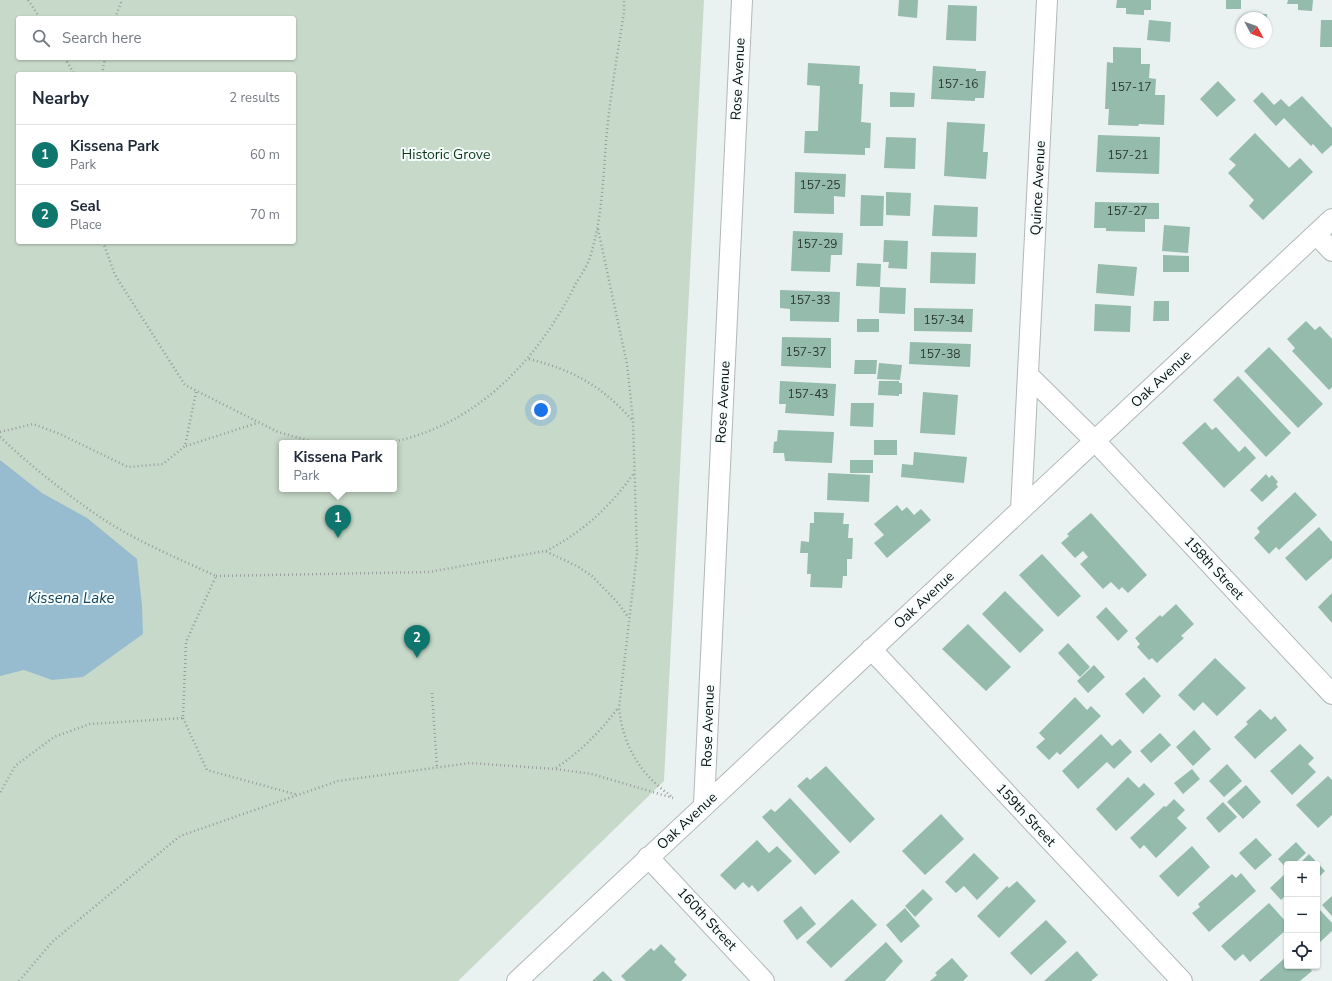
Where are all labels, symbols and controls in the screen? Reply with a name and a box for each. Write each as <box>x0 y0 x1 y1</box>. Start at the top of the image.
north arrow <box>1236 12 1272 48</box>
search box <box>16 16 296 60</box>
icon: search <box>30 27 52 49</box>
text: Search here <box>62 28 142 48</box>
street label: Rose Avenue <box>726 37 750 121</box>
house number: 157-16 <box>937 76 979 92</box>
house number: 157-17 <box>1110 79 1152 95</box>
text: Nearby <box>32 87 89 110</box>
text: 2 results <box>229 89 280 107</box>
text: Kissena Park <box>70 136 159 156</box>
street label: Quince Avenue <box>1026 140 1050 236</box>
park label: Historic Grove <box>402 145 490 164</box>
text: 1 <box>41 146 49 164</box>
text: 60 m <box>250 146 280 164</box>
house number: 157-21 <box>1107 147 1149 163</box>
text: Park <box>70 156 96 174</box>
house number: 157-25 <box>799 177 841 193</box>
text: Seal <box>70 196 101 216</box>
house number: 157-27 <box>1106 203 1148 219</box>
text: 2 <box>41 206 49 224</box>
text: 70 m <box>250 206 280 224</box>
text: Place <box>70 216 102 234</box>
house number: 157-29 <box>796 236 838 252</box>
house number: 157-33 <box>789 292 831 308</box>
house number: 157-34 <box>923 312 965 328</box>
house number: 157-37 <box>785 344 827 360</box>
house number: 157-38 <box>919 346 961 362</box>
street label: Oak Avenue <box>1127 346 1195 412</box>
street label: Rose Avenue <box>711 360 735 444</box>
house number: 157-43 <box>787 386 829 402</box>
your location <box>531 400 551 420</box>
popup <box>279 440 397 492</box>
text: Kissena Park <box>293 447 383 467</box>
text: Park <box>293 467 319 485</box>
pin: 1 <box>325 505 351 538</box>
street label: 158th Street <box>1180 532 1248 604</box>
street label: Oak Avenue <box>890 567 958 633</box>
water label: Kissena Lake <box>28 588 115 608</box>
pin: 2 <box>404 625 430 658</box>
street label: Rose Avenue <box>697 684 719 768</box>
street label: 159th Street <box>992 779 1060 851</box>
street label: Oak Avenue <box>653 788 721 854</box>
map controls <box>1284 861 1320 969</box>
button: + <box>1284 861 1320 897</box>
street label: 160th Street <box>673 883 741 955</box>
button: − <box>1284 897 1320 933</box>
button: locate <box>1284 933 1320 969</box>

